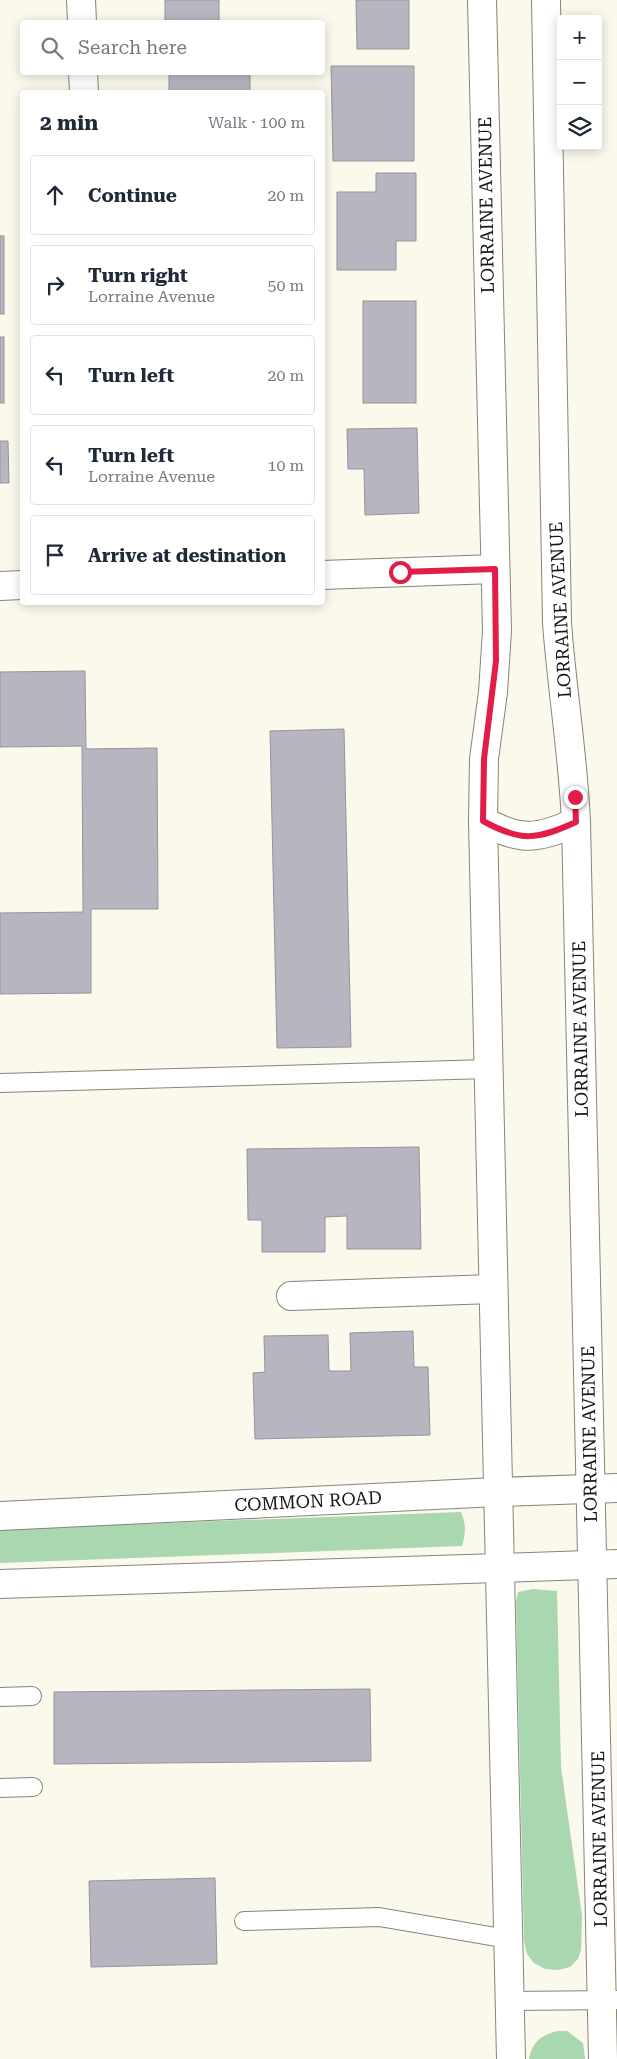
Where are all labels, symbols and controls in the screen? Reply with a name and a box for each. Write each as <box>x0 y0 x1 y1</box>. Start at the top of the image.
map controls <box>557 15 602 150</box>
button: + <box>557 15 602 60</box>
search box <box>20 20 325 75</box>
icon: search <box>38 34 66 62</box>
text: Search here <box>78 36 187 59</box>
button: − <box>557 60 602 105</box>
button: layers <box>557 105 602 150</box>
text: 2 min <box>40 111 98 135</box>
text: Walk · 100 m <box>208 113 305 132</box>
street label: LORRAINE AVENUE <box>474 117 498 293</box>
icon: ahead <box>41 181 69 209</box>
text: Continue <box>88 184 177 207</box>
text: 20 m <box>267 186 304 205</box>
text: Turn right <box>88 264 188 287</box>
icon: right <box>41 271 69 299</box>
text: 50 m <box>267 276 304 295</box>
text: Lorraine Avenue <box>88 287 215 306</box>
icon: left <box>41 361 69 389</box>
text: Turn left <box>88 364 174 387</box>
text: 20 m <box>267 366 304 385</box>
text: Turn left <box>88 444 174 467</box>
icon: left <box>41 451 69 479</box>
text: 10 m <box>267 456 304 475</box>
text: Lorraine Avenue <box>88 467 215 486</box>
street label: LORRAINE AVENUE <box>545 521 575 699</box>
icon: arrive <box>41 541 69 569</box>
text: Arrive at destination <box>88 544 286 567</box>
route start <box>389 561 412 584</box>
route end <box>564 786 587 809</box>
street label: LORRAINE AVENUE <box>568 941 592 1117</box>
street label: LORRAINE AVENUE <box>577 1346 601 1522</box>
street label: COMMON ROAD <box>234 1487 382 1515</box>
street label: LORRAINE AVENUE <box>587 1751 611 1927</box>

